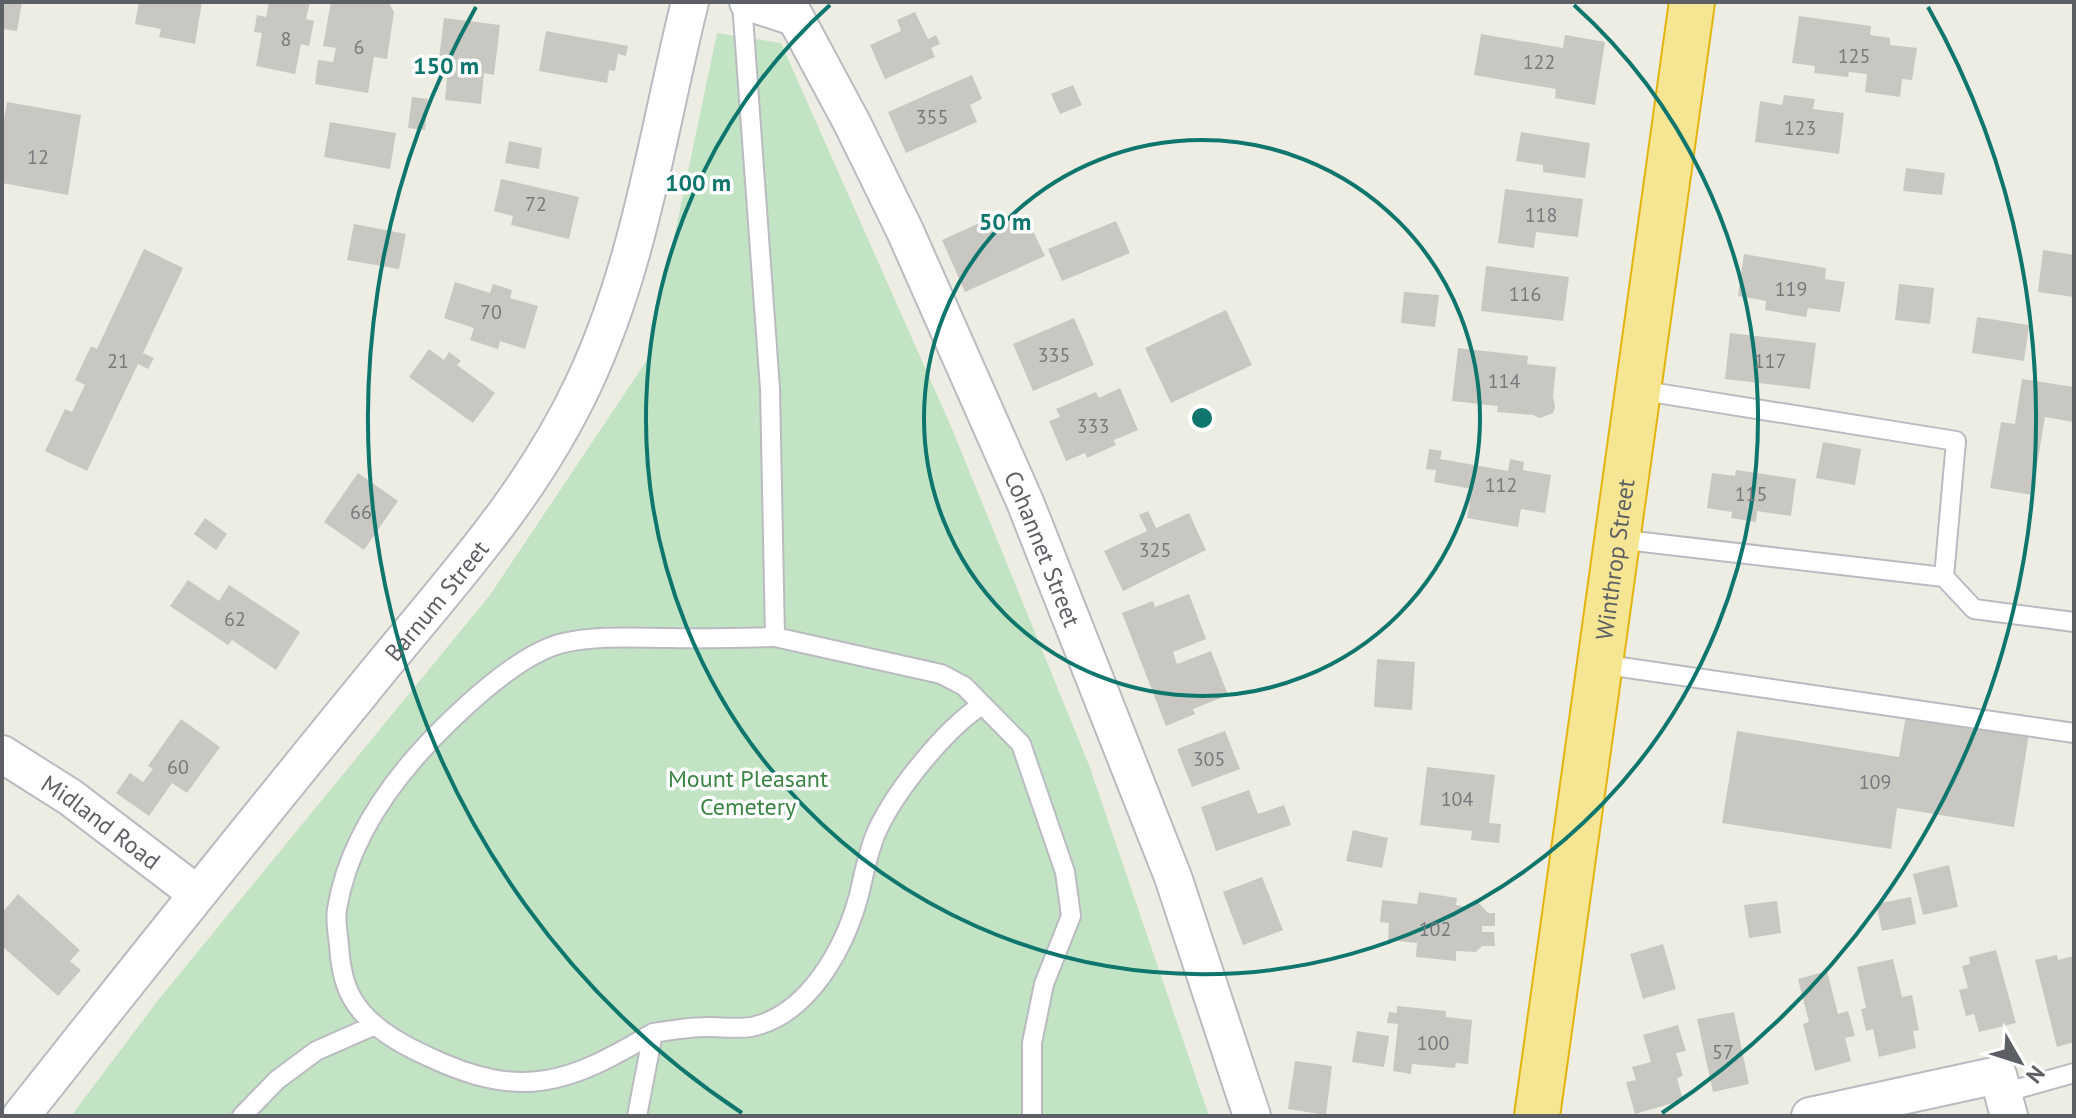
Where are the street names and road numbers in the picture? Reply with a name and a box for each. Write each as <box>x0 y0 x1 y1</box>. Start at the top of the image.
street label: Cohannet Street <box>998 466 1088 631</box>
street label: Winthrop Street <box>1588 477 1641 642</box>
street label: Barnum Street <box>378 534 495 667</box>
street label: Midland Road <box>36 767 167 876</box>

